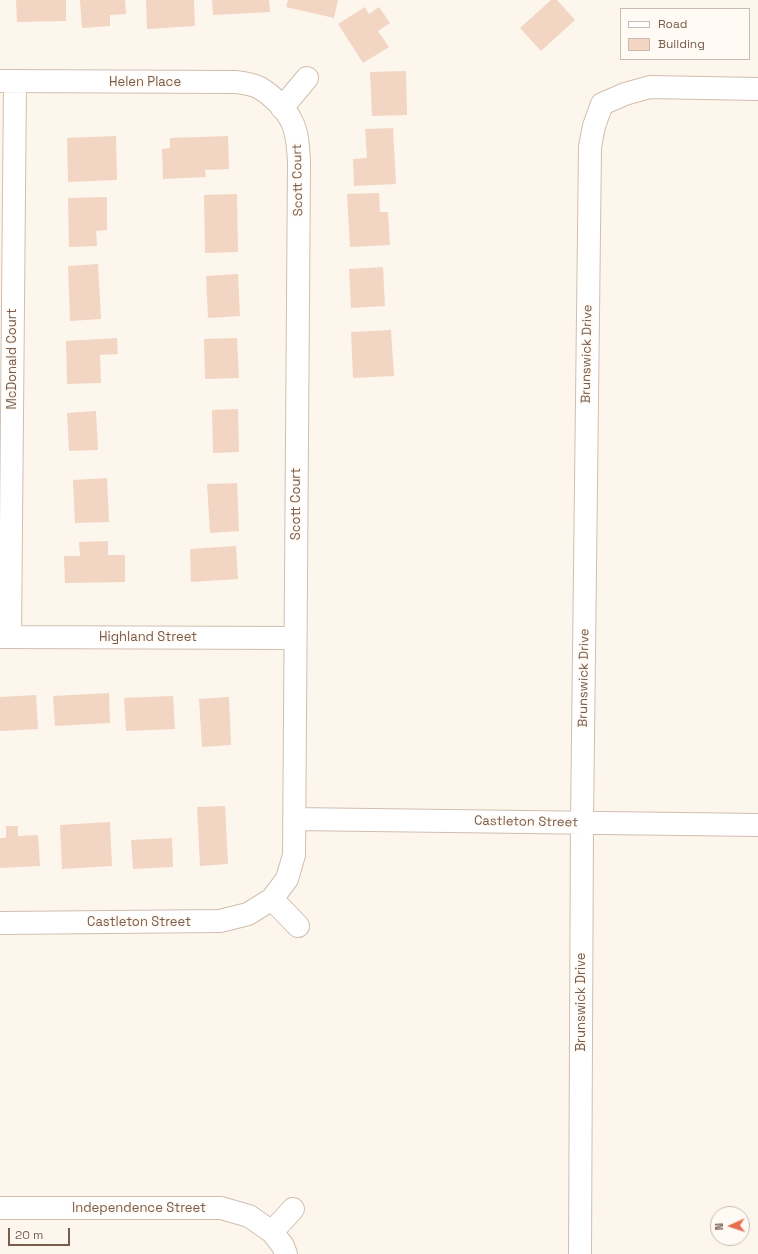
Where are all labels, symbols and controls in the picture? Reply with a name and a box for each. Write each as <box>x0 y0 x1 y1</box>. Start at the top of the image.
legend <box>620 8 750 60</box>
text: Road <box>658 16 687 32</box>
text: Building <box>658 36 705 52</box>
street label: Helen Place <box>109 74 181 90</box>
street label: Scott Court <box>290 144 306 216</box>
street label: Brunswick Drive <box>578 304 596 404</box>
street label: McDonald Court <box>4 308 20 410</box>
street label: Scott Court <box>288 468 304 540</box>
street label: Brunswick Drive <box>575 628 593 728</box>
street label: Highland Street <box>99 629 197 645</box>
street label: Castleton Street <box>474 813 578 831</box>
street label: Castleton Street <box>87 914 191 930</box>
street label: Brunswick Drive <box>573 952 589 1052</box>
street label: Independence Street <box>72 1200 206 1216</box>
north arrow <box>710 1206 750 1246</box>
scale bar <box>10 1220 72 1246</box>
text: N <box>712 1223 726 1231</box>
text: 20 m <box>15 1227 43 1243</box>

